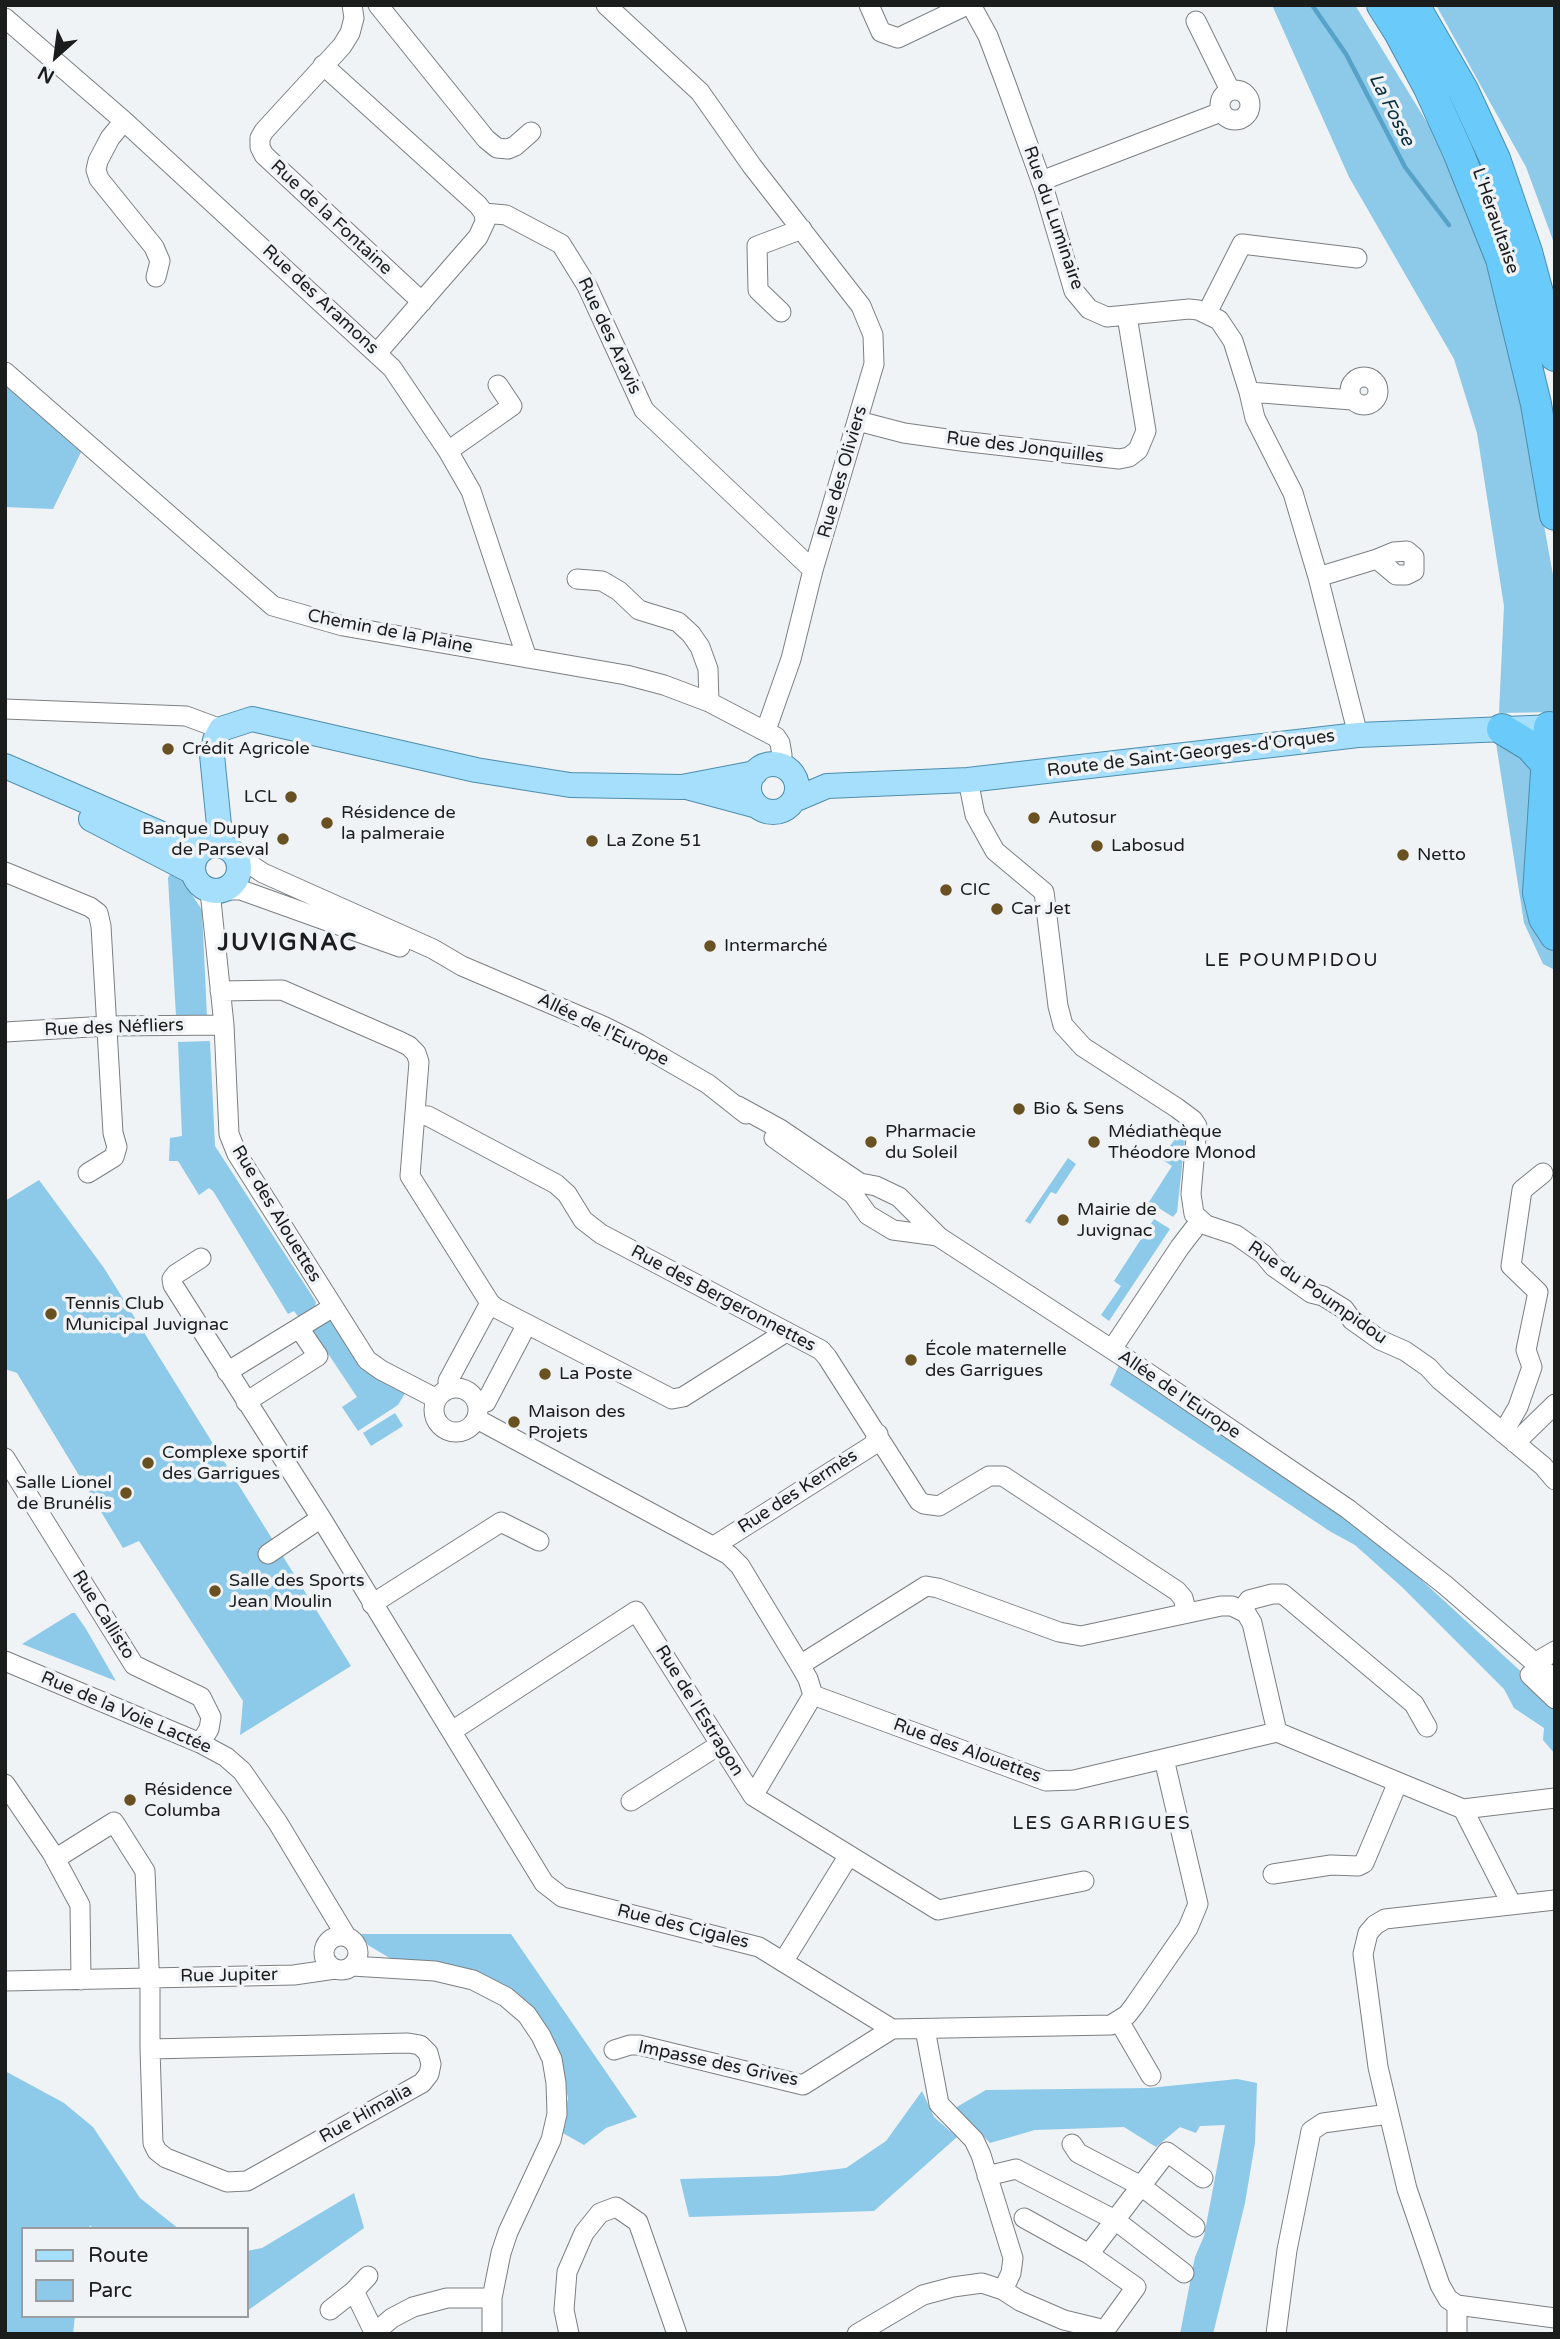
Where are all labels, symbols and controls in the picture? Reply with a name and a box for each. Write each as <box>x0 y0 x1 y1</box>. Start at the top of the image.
north arrow <box>21 21 91 91</box>
text: N <box>34 61 58 88</box>
water label: La Fosse <box>1363 70 1419 150</box>
street label: Rue du Luminaire <box>1018 143 1088 293</box>
street label: Rue de la Fontaine <box>266 156 396 280</box>
street label: L'Héraultaise <box>1467 165 1523 277</box>
street label: Rue des Aramons <box>257 241 383 359</box>
street label: Rue des Aravis <box>573 274 645 398</box>
street label: Rue des Oliviers <box>814 403 872 541</box>
street label: Rue des Jonquilles <box>945 428 1105 468</box>
street label: Chemin de la Plaine <box>305 605 475 659</box>
street label: Route de Saint-Georges-d'Orques <box>1046 726 1336 782</box>
place label: Crédit Agricole <box>182 738 310 760</box>
marker: Crédit Agricole <box>160 741 176 757</box>
place label: LCL <box>244 786 277 808</box>
marker: LCL <box>283 789 299 805</box>
place label: Résidence de la palmeraie <box>341 802 456 844</box>
place label: Autosur <box>1048 807 1116 829</box>
marker: Autosur <box>1026 810 1042 826</box>
marker: Résidence de la palmeraie <box>319 815 335 831</box>
place label: Banque Dupuy de Parseval <box>142 818 269 860</box>
place label: La Zone 51 <box>606 830 702 852</box>
marker: Banque Dupuy de Parseval <box>275 831 291 847</box>
marker: La Zone 51 <box>584 833 600 849</box>
place label: Labosud <box>1111 835 1185 857</box>
marker: Labosud <box>1089 838 1105 854</box>
place label: Netto <box>1417 844 1466 866</box>
marker: Netto <box>1395 847 1411 863</box>
place label: CIC <box>960 879 990 901</box>
marker: CIC <box>938 882 954 898</box>
place label: Car Jet <box>1011 898 1071 920</box>
marker: Car Jet <box>989 901 1005 917</box>
district label: JUVIGNAC <box>219 930 357 958</box>
place label: Intermarché <box>724 935 828 957</box>
marker: Intermarché <box>702 938 718 954</box>
district label: LE POUMPIDOU <box>1206 950 1378 972</box>
street label: Allée de l'Europe <box>534 989 672 1071</box>
street label: Rue des Néfliers <box>44 1015 184 1041</box>
place label: Bio & Sens <box>1033 1098 1124 1120</box>
marker: Bio & Sens <box>1011 1101 1027 1117</box>
place label: Pharmacie du Soleil <box>885 1121 976 1164</box>
place label: Médiathèque Théodore Monod <box>1108 1121 1256 1164</box>
marker: Pharmacie du Soleil <box>863 1134 879 1150</box>
marker: Médiathèque Théodore Monod <box>1086 1134 1102 1150</box>
street label: Rue des Alouettes <box>227 1142 325 1286</box>
place label: Mairie de Juvignac <box>1077 1199 1157 1242</box>
marker: Mairie de Juvignac <box>1055 1212 1071 1228</box>
street label: Rue du Poumpidou <box>1243 1237 1391 1349</box>
street label: Rue des Bergeronnettes <box>627 1241 819 1357</box>
place label: Tennis Club Municipal Juvignac <box>65 1293 229 1336</box>
marker: Tennis Club Municipal Juvignac <box>43 1306 59 1322</box>
place label: École maternelle des Garrigues <box>925 1339 1067 1382</box>
street label: Allée de l'Europe <box>1114 1346 1244 1444</box>
marker: École maternelle des Garrigues <box>903 1352 919 1368</box>
place label: La Poste <box>559 1363 632 1385</box>
marker: La Poste <box>537 1366 553 1382</box>
place label: Maison des Projets <box>528 1401 625 1444</box>
marker: Maison des Projets <box>506 1414 522 1430</box>
place label: Complexe sportif des Garrigues <box>162 1442 308 1484</box>
street label: Rue des Kermès <box>734 1445 862 1539</box>
marker: Complexe sportif des Garrigues <box>140 1455 156 1471</box>
place label: Salle Lionel de Brunélis <box>16 1472 112 1514</box>
marker: Salle Lionel de Brunélis <box>118 1485 134 1501</box>
street label: Rue Callisto <box>67 1566 139 1664</box>
place label: Salle des Sports Jean Moulin <box>229 1570 365 1612</box>
marker: Salle des Sports Jean Moulin <box>207 1583 223 1599</box>
street label: Rue de l'Estragon <box>650 1641 748 1781</box>
street label: Rue de la Voie Lactée <box>37 1667 215 1759</box>
street label: Rue des Alouettes <box>890 1714 1044 1788</box>
place label: Résidence Columba <box>144 1779 232 1822</box>
marker: Résidence Columba <box>122 1792 138 1808</box>
district label: LES GARRIGUES <box>1014 1813 1190 1835</box>
street label: Rue des Cigales <box>615 1900 751 1954</box>
street label: Rue Jupiter <box>180 1964 278 1988</box>
street label: Impasse des Grives <box>636 2036 800 2092</box>
street label: Rue Himalia <box>316 2080 416 2148</box>
legend <box>21 2227 248 2318</box>
text: Route <box>88 2243 148 2268</box>
text: Parc <box>88 2278 132 2303</box>

